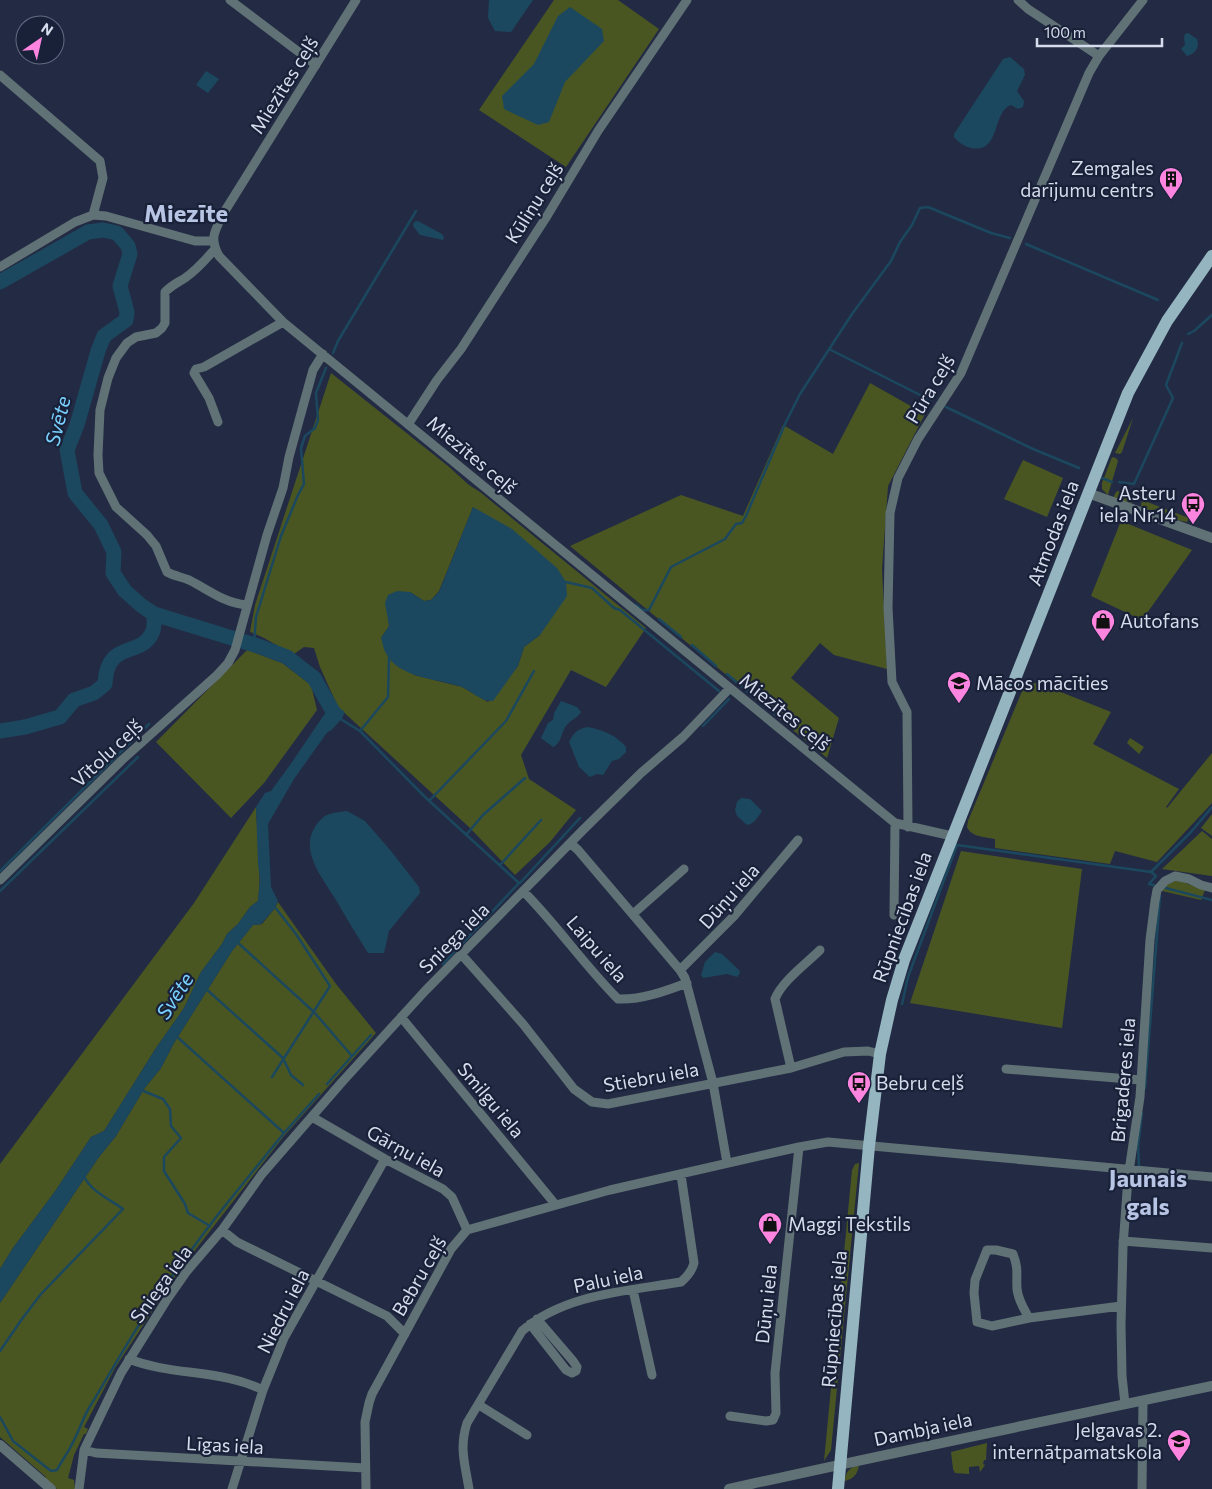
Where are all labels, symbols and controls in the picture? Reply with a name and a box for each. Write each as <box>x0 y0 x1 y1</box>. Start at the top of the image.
north arrow <box>15 15 65 65</box>
scale bar <box>1037 15 1162 47</box>
text: N <box>38 19 57 39</box>
text: 100 m <box>1044 23 1086 41</box>
street label: Miezītes ceļš <box>245 32 324 139</box>
place label: Zemgales darījumu centrs <box>1020 156 1154 201</box>
street label: Kūliņu ceļš <box>500 158 569 248</box>
building icon: Zemgales darījumu centrs <box>1158 166 1184 200</box>
district label: Miezīte <box>144 198 228 227</box>
street label: Pūra ceļš <box>900 350 961 428</box>
water label: Svēte <box>39 393 75 448</box>
street label: Miezītes ceļš <box>421 410 522 500</box>
street label: Atmodas iela <box>1022 477 1083 589</box>
place label: Asteru iela Nr.14 <box>1099 481 1176 526</box>
bus stop icon: Asteru iela Nr.14 <box>1180 491 1206 525</box>
shop icon: Autofans <box>1090 608 1116 642</box>
place label: Autofans <box>1120 609 1199 632</box>
street label: Miezītes ceļš <box>734 668 835 757</box>
school or university icon: Mācos mācīties <box>946 670 972 704</box>
place label: Mācos mācīties <box>976 671 1109 694</box>
street label: Vītolu ceļš <box>66 714 148 793</box>
street label: Rūpniecības iela <box>867 848 936 985</box>
street label: Dūņu iela <box>694 858 765 934</box>
street label: Sniega iela <box>414 898 494 978</box>
street label: Laipu iela <box>562 911 633 987</box>
water label: Svēte <box>150 967 198 1023</box>
street label: Brigaderes iela <box>1106 1017 1139 1143</box>
street label: Smilgu iela <box>453 1057 530 1142</box>
street label: Stiebru iela <box>601 1057 700 1096</box>
bus stop icon: Bebru ceļš <box>846 1070 872 1104</box>
place label: Bebru ceļš <box>876 1071 964 1096</box>
street label: Gārņu iela <box>362 1120 450 1183</box>
district label: Jaunais gals <box>1109 1163 1187 1220</box>
shop icon: Maggi Tekstils <box>757 1211 783 1245</box>
place label: Maggi Tekstils <box>788 1212 911 1235</box>
street label: Bebru ceļš <box>387 1232 452 1321</box>
street label: Sniega iela <box>125 1240 196 1327</box>
street label: Rūpniecības iela <box>816 1249 851 1389</box>
street label: Palu iela <box>571 1260 645 1297</box>
street label: Dūņu iela <box>750 1263 783 1345</box>
street label: Niedru iela <box>251 1265 314 1357</box>
street label: Dambja iela <box>872 1407 974 1450</box>
place label: Jelgavas 2. internātpamatskola <box>992 1418 1162 1463</box>
school or university icon: Jelgavas 2. internātpamatskola <box>1166 1428 1192 1462</box>
street label: Līgas iela <box>186 1431 264 1458</box>

